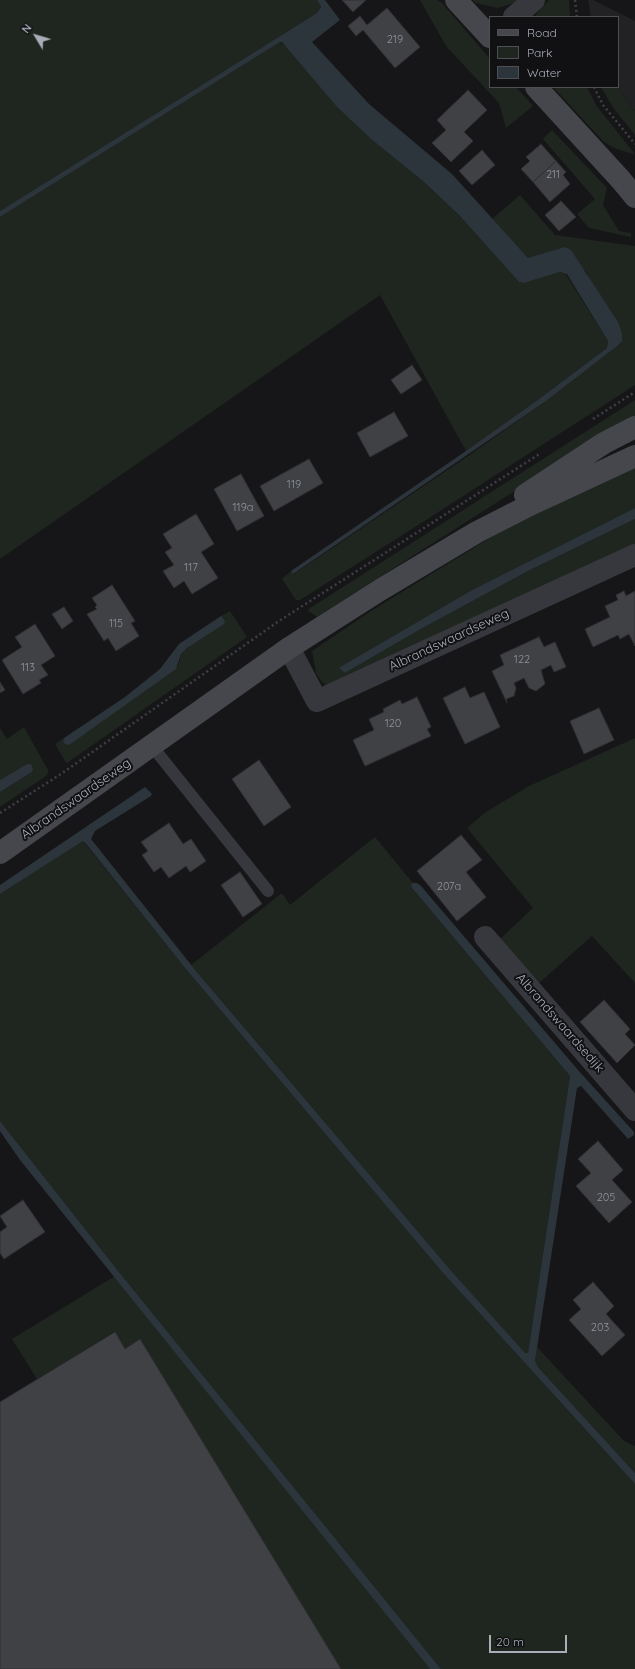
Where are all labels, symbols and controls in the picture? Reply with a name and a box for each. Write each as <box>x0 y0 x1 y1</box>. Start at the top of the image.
north arrow <box>16 16 56 56</box>
legend <box>489 16 619 88</box>
text: N <box>19 21 35 36</box>
text: Road <box>527 25 557 40</box>
house number: 219 <box>387 33 403 47</box>
text: Park <box>527 45 552 60</box>
text: Water <box>527 65 561 80</box>
house number: 211 <box>546 168 560 182</box>
house number: 119 <box>287 478 301 492</box>
house number: 119a <box>233 501 253 515</box>
house number: 117 <box>184 561 198 575</box>
street label: Albrandswaardseweg <box>387 605 511 675</box>
house number: 115 <box>109 617 123 631</box>
house number: 122 <box>514 653 530 667</box>
house number: 113 <box>21 661 35 675</box>
house number: 120 <box>385 717 401 731</box>
street label: Albrandswaardseweg <box>18 755 134 843</box>
house number: 207a <box>437 880 461 894</box>
street label: Albrandswaardsedijk <box>513 970 607 1076</box>
house number: 205 <box>597 1191 615 1205</box>
house number: 203 <box>591 1321 609 1335</box>
scale bar <box>491 1627 569 1653</box>
text: 20 m <box>496 1634 524 1649</box>

